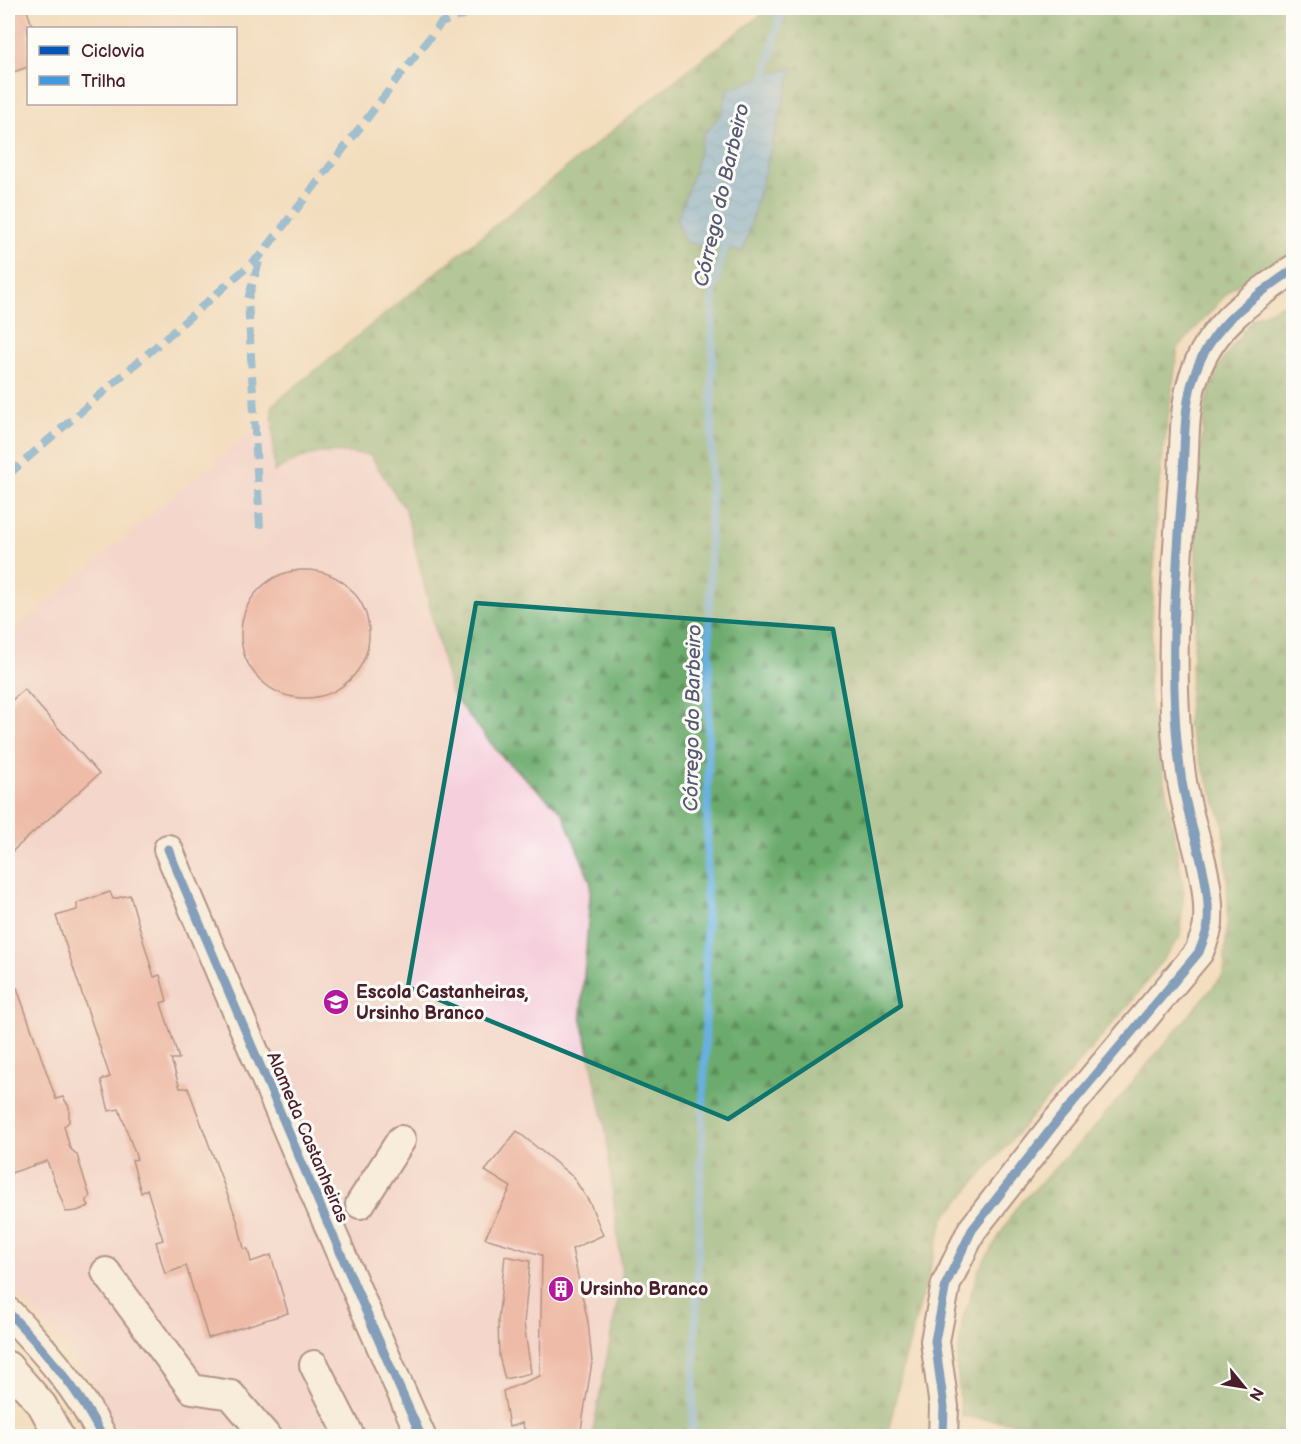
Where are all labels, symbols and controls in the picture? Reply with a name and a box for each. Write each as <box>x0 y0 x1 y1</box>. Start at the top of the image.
legend <box>27 27 237 105</box>
text: Ciclovia <box>81 41 145 62</box>
text: Trilha <box>81 71 126 92</box>
water label: Córrego do Barbeiro <box>689 101 755 289</box>
water label: Córrego do Barbeiro <box>679 624 707 812</box>
place label: Escola Castanheiras, Ursinho Branco <box>356 982 529 1024</box>
school or university icon: Escola Castanheiras, Ursinho Branco <box>321 987 351 1017</box>
street label: Alameda Castanheiras <box>262 1049 353 1226</box>
building icon: Ursinho Branco <box>546 1274 576 1304</box>
place label: Ursinho Branco <box>580 1279 708 1300</box>
north arrow <box>1214 1357 1274 1417</box>
text: N <box>1244 1384 1267 1404</box>

